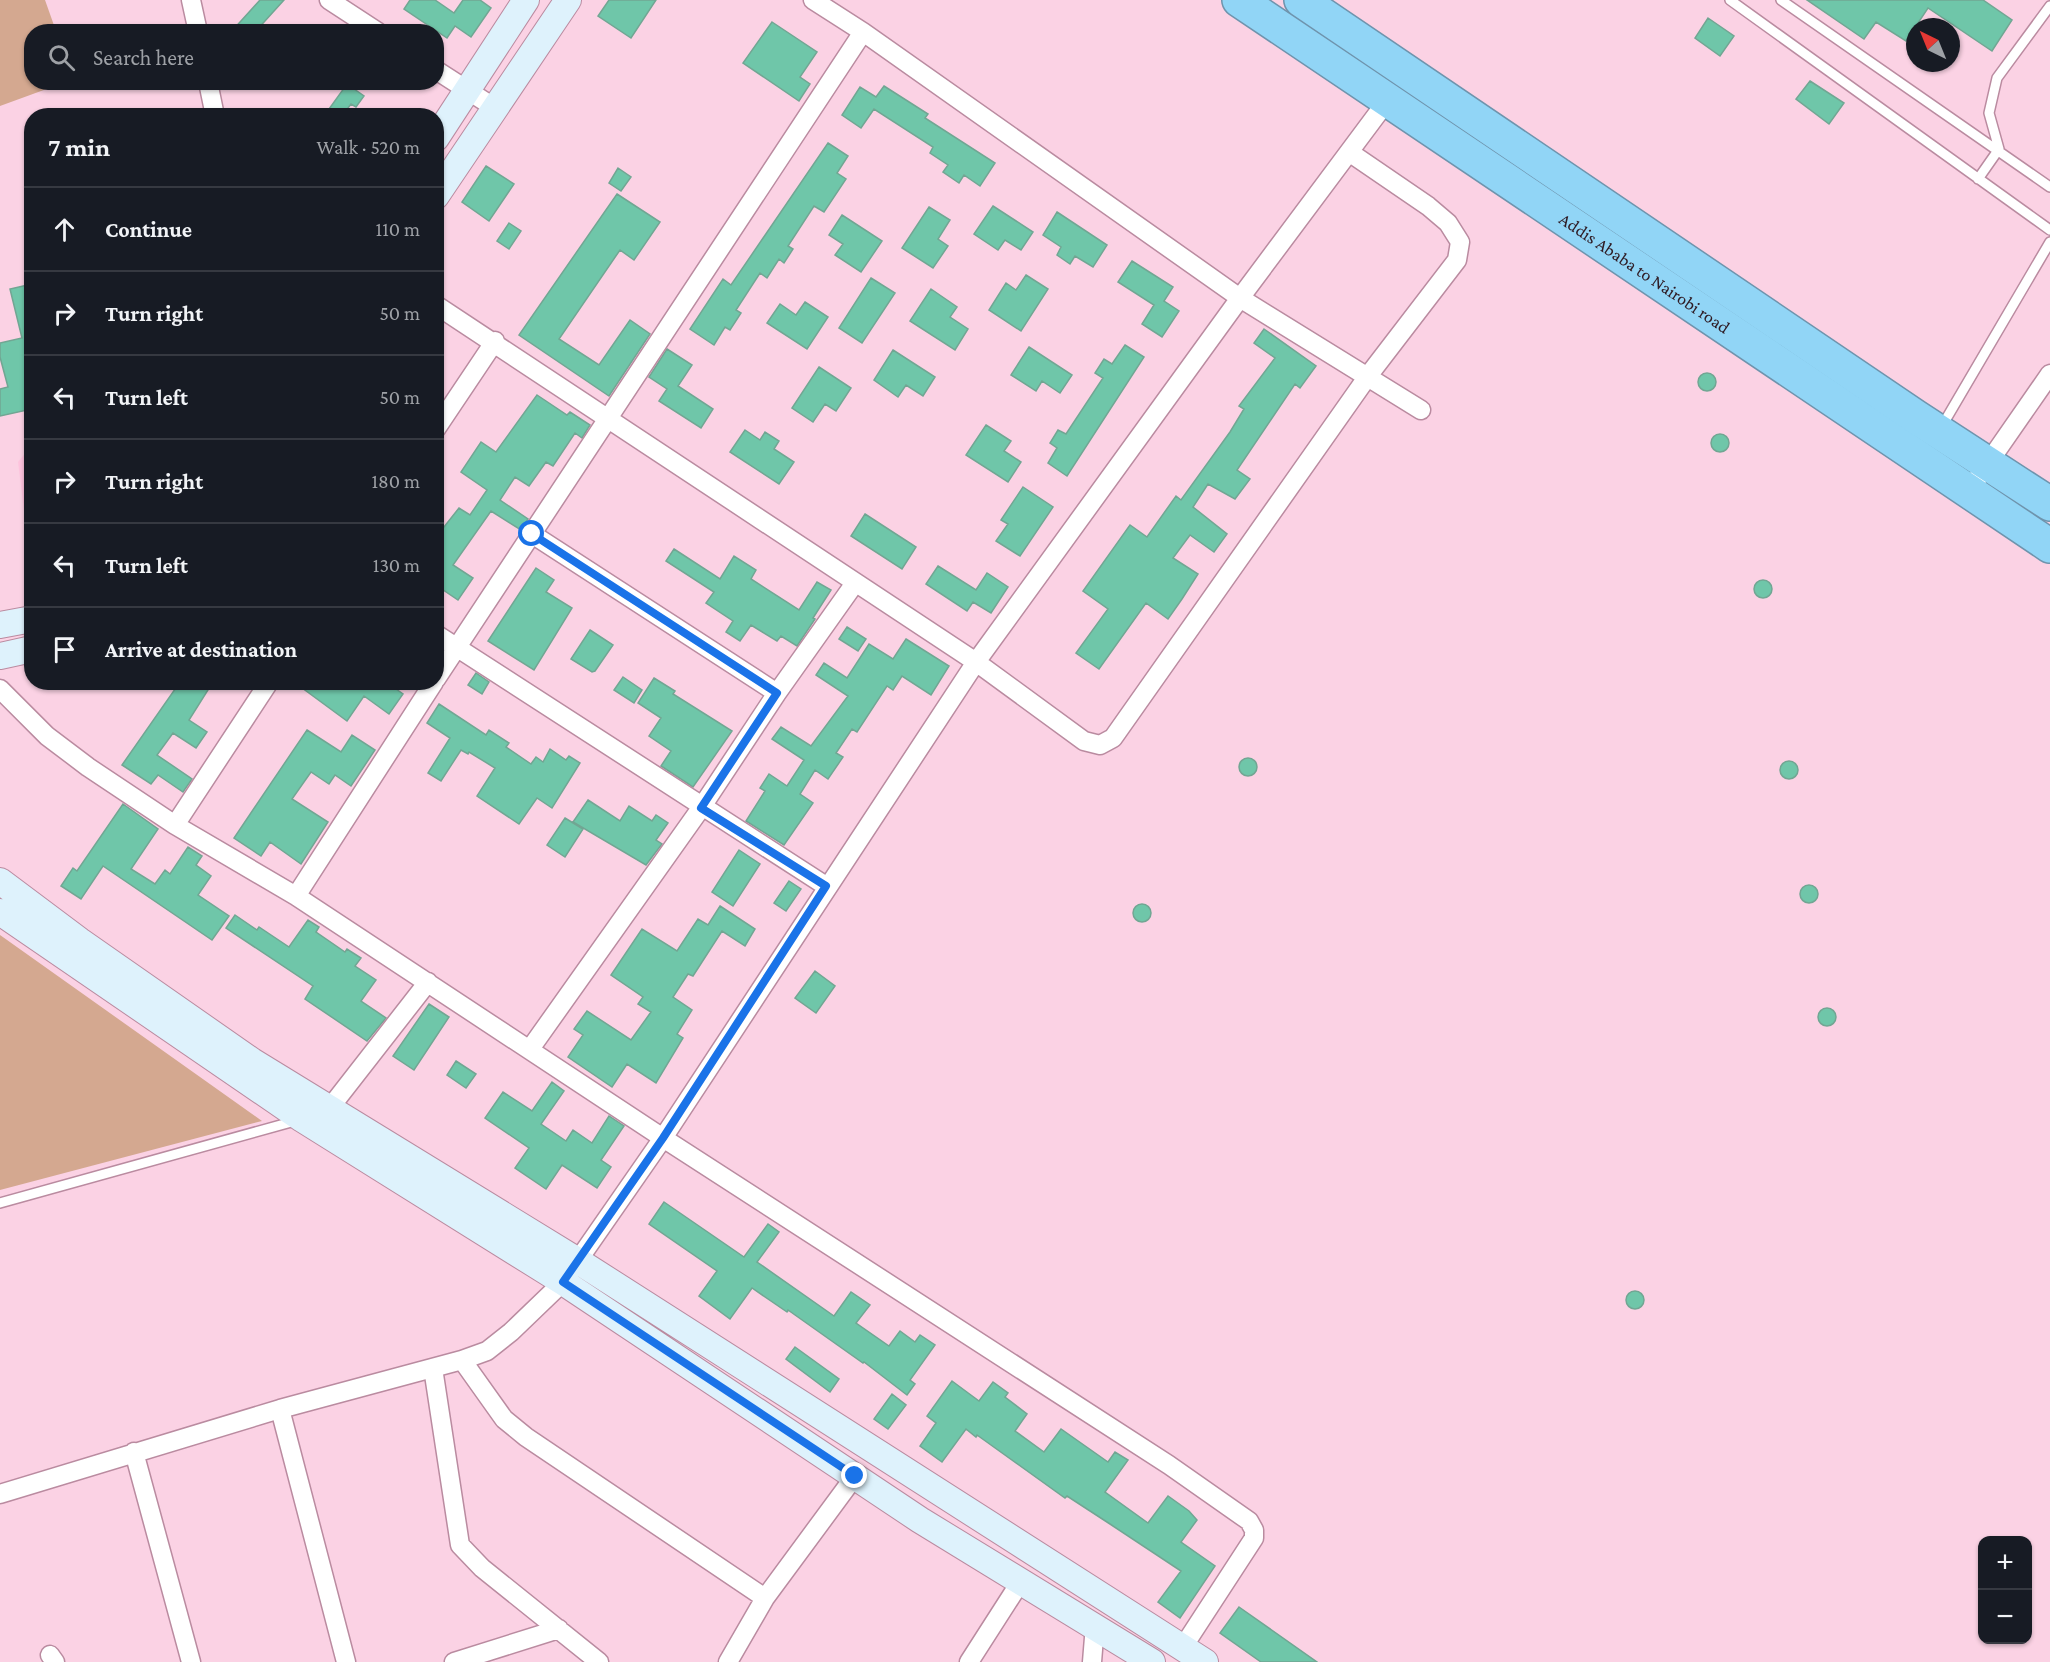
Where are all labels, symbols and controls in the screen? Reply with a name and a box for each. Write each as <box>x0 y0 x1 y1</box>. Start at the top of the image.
north arrow <box>1906 18 1960 72</box>
search box <box>24 24 444 90</box>
icon: search <box>45 41 78 74</box>
text: Search here <box>93 45 194 70</box>
text: 7 min <box>48 133 110 162</box>
text: Walk · 520 m <box>317 136 420 158</box>
street label: Addis Ababa to Nairobi road <box>1556 209 1734 338</box>
icon: ahead <box>48 213 81 246</box>
text: Continue <box>105 217 192 242</box>
text: 110 m <box>376 218 420 240</box>
icon: right <box>48 297 81 330</box>
text: Turn right <box>105 301 203 326</box>
text: 50 m <box>379 302 420 324</box>
icon: left <box>48 381 81 414</box>
text: Turn left <box>105 385 188 410</box>
text: 50 m <box>379 386 420 408</box>
icon: right <box>48 465 81 498</box>
text: Turn right <box>105 469 203 494</box>
text: 180 m <box>371 470 420 492</box>
route start <box>518 520 544 546</box>
icon: left <box>48 549 81 582</box>
text: Turn left <box>105 553 188 578</box>
text: 130 m <box>373 554 420 576</box>
icon: arrive <box>48 633 81 666</box>
text: Arrive at destination <box>105 637 297 662</box>
route end <box>841 1462 867 1488</box>
map controls <box>1978 1536 2032 1644</box>
button: + <box>1978 1536 2032 1590</box>
button: − <box>1978 1590 2032 1644</box>

